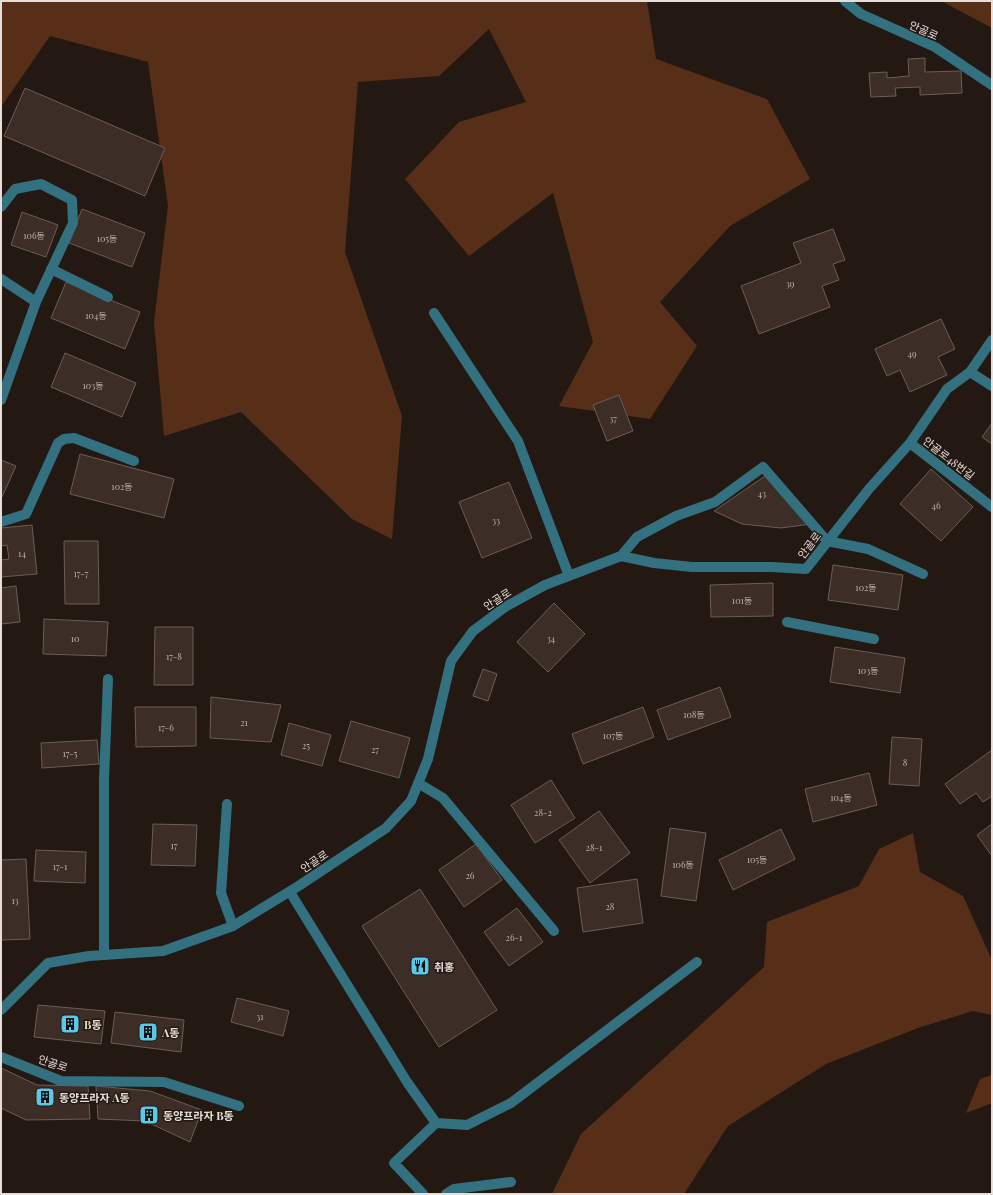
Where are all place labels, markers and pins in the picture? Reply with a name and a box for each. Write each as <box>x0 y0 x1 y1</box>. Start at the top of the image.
restaurant icon: 취홍 <box>409 955 431 977</box>
place label: 취홍 <box>434 959 454 974</box>
building icon: B동 <box>59 1013 81 1035</box>
place label: B동 <box>84 1017 102 1032</box>
building icon: A동 <box>137 1021 159 1043</box>
place label: A동 <box>161 1025 179 1040</box>
building icon: 동양프라자 A동 <box>34 1086 56 1108</box>
place label: 동양프라자 A동 <box>59 1090 130 1105</box>
building icon: 동양프라자 B동 <box>138 1104 160 1126</box>
place label: 동양프라자 B동 <box>163 1108 234 1123</box>

